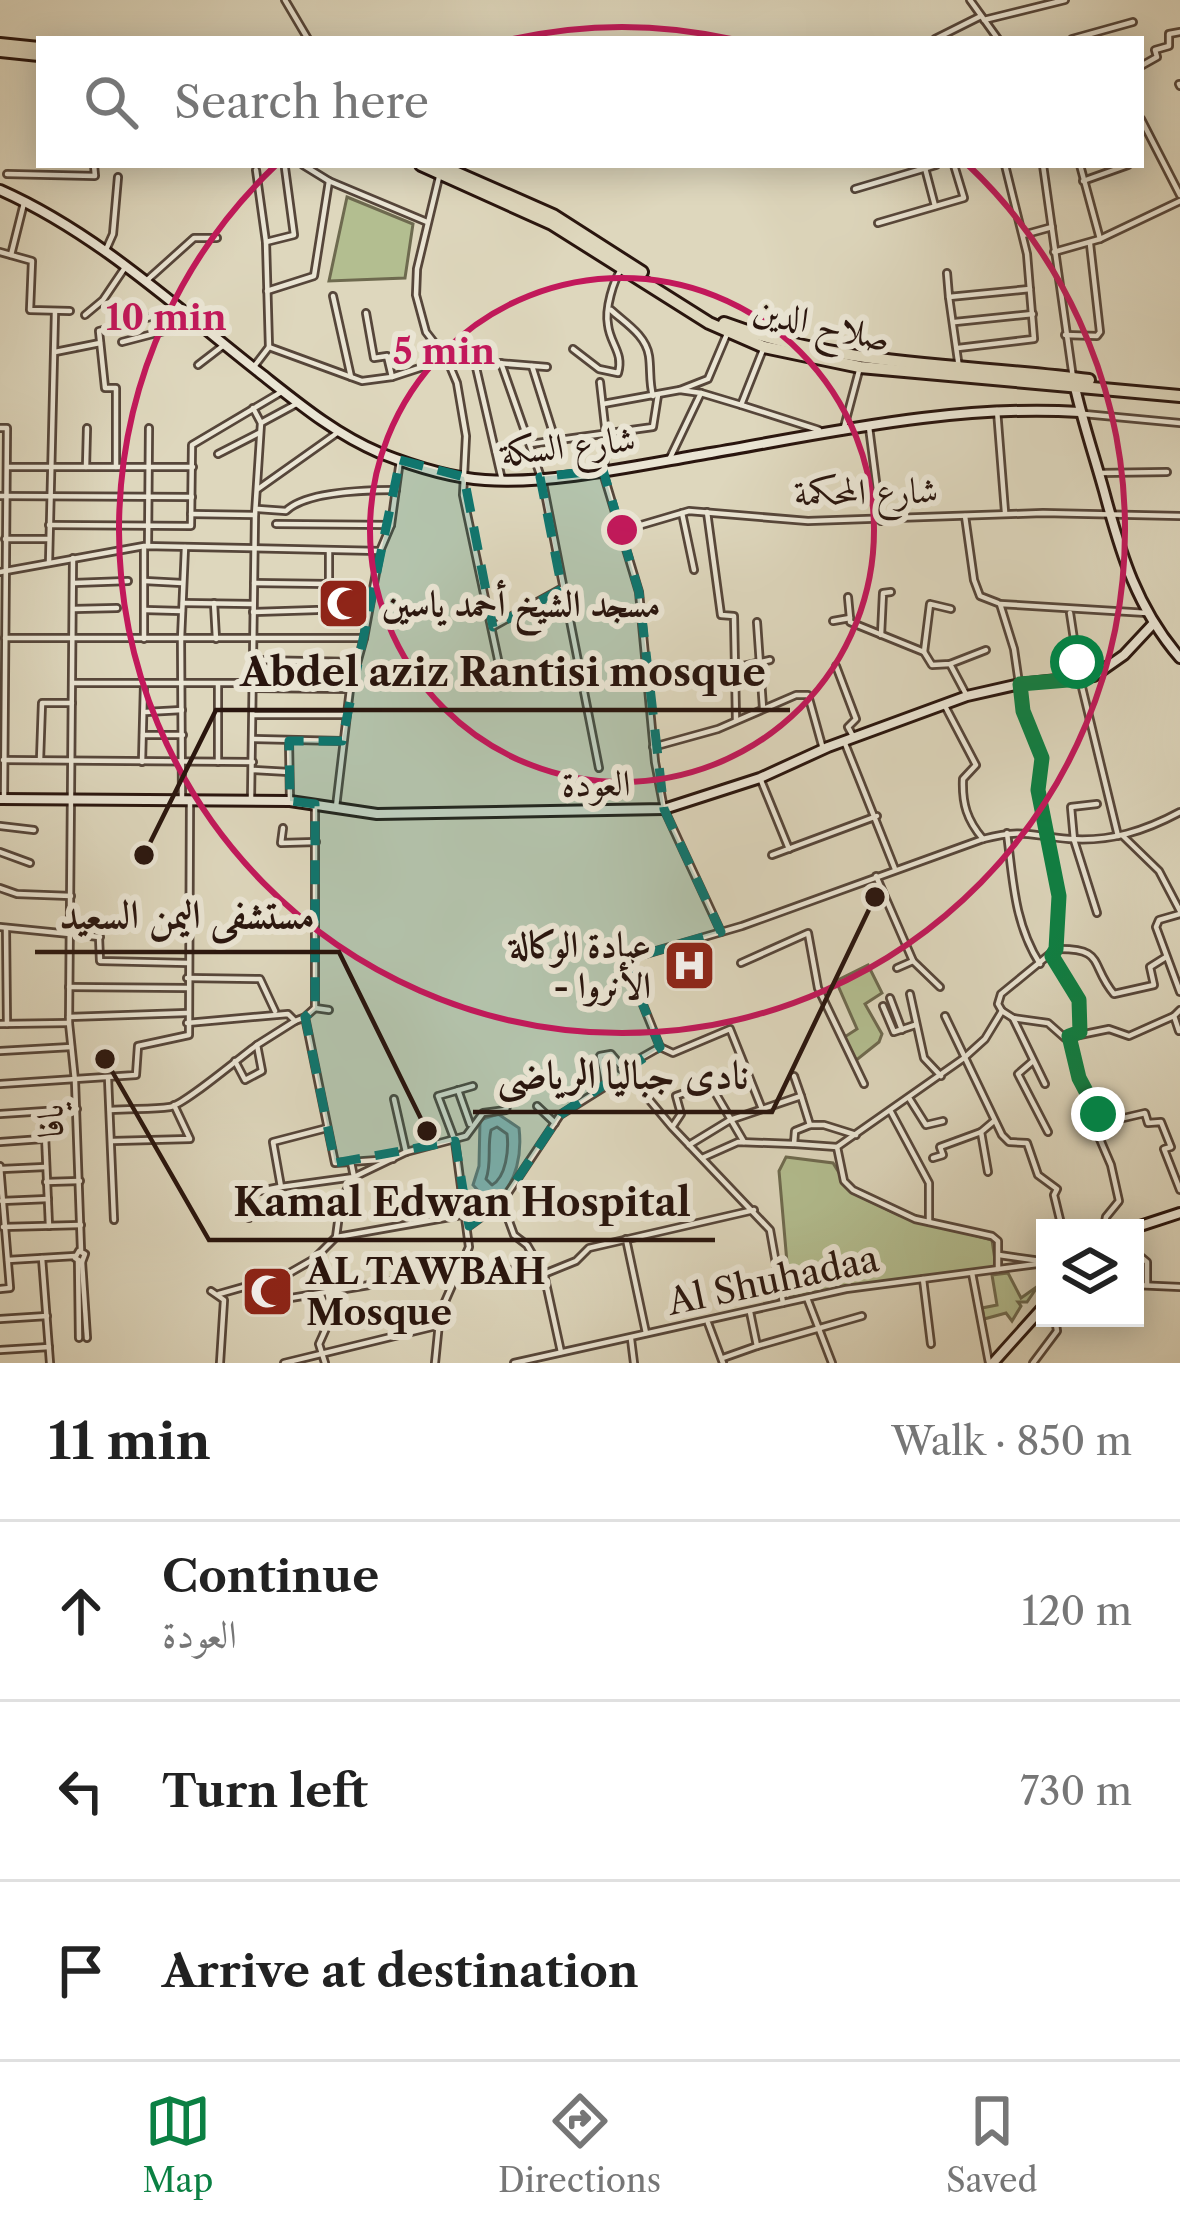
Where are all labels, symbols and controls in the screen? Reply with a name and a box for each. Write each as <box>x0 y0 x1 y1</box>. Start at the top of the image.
search box <box>36 36 1144 168</box>
icon: search <box>78 69 144 135</box>
text: Search here <box>174 74 429 130</box>
street label: صلاح الدين <box>747 286 895 371</box>
text: 10 min <box>105 295 227 339</box>
text: 5 min <box>393 329 495 373</box>
street label: شارع السكة <box>496 416 639 483</box>
street label: شارع المحكمة <box>793 468 939 523</box>
centre of rings <box>601 509 643 551</box>
mosque icon: مسجد الشيخ أحمد ياسين <box>315 575 371 631</box>
place label: مسجد الشيخ أحمد ياسين <box>382 579 661 637</box>
callout: Abdel aziz Rantisi mosque <box>216 635 790 710</box>
route start <box>1050 635 1104 689</box>
text: Abdel aziz Rantisi mosque <box>239 648 766 696</box>
street label: العودة <box>561 760 631 807</box>
callout: مستشفى اليمن السعيد <box>35 877 339 952</box>
text: مستشفى اليمن السعيد <box>59 890 315 944</box>
place label: عيادة الوكالة - الأنروا <box>508 922 651 1007</box>
hospital icon: عيادة الوكالة - الأنروا <box>662 937 718 993</box>
callout: نادى جباليا الرياضى <box>473 1037 772 1112</box>
text: نادى جباليا الرياضى <box>497 1050 749 1103</box>
route end <box>1071 1087 1125 1141</box>
street label: يافا <box>27 1101 74 1139</box>
callout: Kamal Edwan Hospital <box>209 1165 715 1240</box>
text: Kamal Edwan Hospital <box>233 1178 691 1226</box>
map controls <box>1036 1219 1144 1327</box>
button: layers <box>1036 1219 1144 1327</box>
street label: Al Shuhadaa <box>662 1236 883 1324</box>
place label: AL TAWBAH Mosque <box>305 1249 546 1334</box>
mosque icon: AL TAWBAH Mosque <box>239 1264 295 1320</box>
text: 11 min <box>48 1410 211 1472</box>
text: Walk · 850 m <box>891 1417 1132 1465</box>
text: Continue <box>162 1548 379 1604</box>
icon: ahead <box>48 1578 114 1644</box>
text: 120 m <box>1022 1587 1132 1635</box>
text: العودة <box>162 1610 237 1658</box>
icon: left <box>48 1758 114 1824</box>
text: Turn left <box>162 1763 368 1819</box>
text: 730 m <box>1020 1767 1132 1815</box>
icon: arrive <box>48 1938 114 2004</box>
text: Arrive at destination <box>162 1943 639 1999</box>
tab: Map <box>142 2088 213 2201</box>
tab: Directions <box>498 2088 661 2201</box>
tab: Saved <box>946 2088 1038 2201</box>

